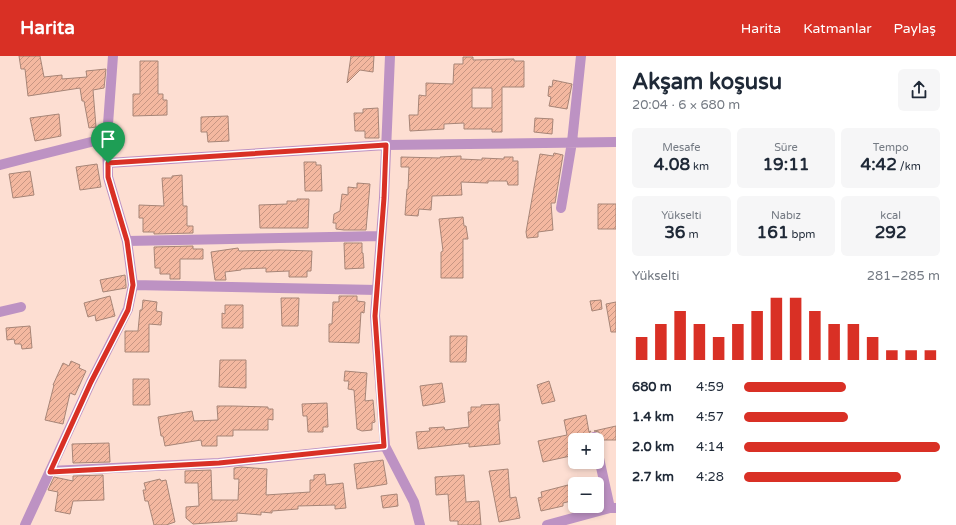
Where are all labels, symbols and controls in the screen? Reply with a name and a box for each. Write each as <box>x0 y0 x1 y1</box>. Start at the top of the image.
text: Harita <box>20 17 75 39</box>
text: Harita <box>741 20 781 37</box>
text: Katmanlar <box>803 20 872 37</box>
text: Paylaş <box>894 20 936 37</box>
text: Akşam koşusu <box>632 69 782 95</box>
button: share <box>898 69 940 111</box>
text: 20:04 · 6 × 680 m <box>632 97 740 113</box>
pin <box>91 122 125 163</box>
icon: arrive <box>97 128 119 150</box>
text: Mesafe <box>662 141 700 154</box>
text: Süre <box>774 141 798 154</box>
text: Tempo <box>873 141 909 154</box>
text: 4.08 <box>654 154 690 175</box>
text: 19:11 <box>762 154 810 175</box>
text: 4:42 <box>861 154 897 175</box>
text: km <box>690 160 709 173</box>
text: /km <box>897 160 921 173</box>
text: Yükselti <box>661 209 701 222</box>
text: Nabız <box>771 209 801 222</box>
text: kcal <box>880 209 901 222</box>
text: 36 <box>664 222 686 243</box>
text: 161 <box>757 222 789 243</box>
text: 292 <box>875 222 907 243</box>
text: m <box>686 228 698 241</box>
text: bpm <box>789 228 815 241</box>
text: Yükselti <box>632 268 679 284</box>
text: 281–285 m <box>867 268 940 284</box>
text: 680 m <box>632 379 672 395</box>
text: 4:59 <box>696 379 724 395</box>
text: 1.4 km <box>632 409 674 425</box>
text: 4:57 <box>696 409 724 425</box>
map controls <box>568 433 604 513</box>
button: + <box>568 433 604 469</box>
text: 2.0 km <box>632 439 674 455</box>
text: 4:14 <box>696 439 724 455</box>
text: 2.7 km <box>632 469 674 485</box>
text: 4:28 <box>696 469 724 485</box>
button: − <box>568 477 604 513</box>

